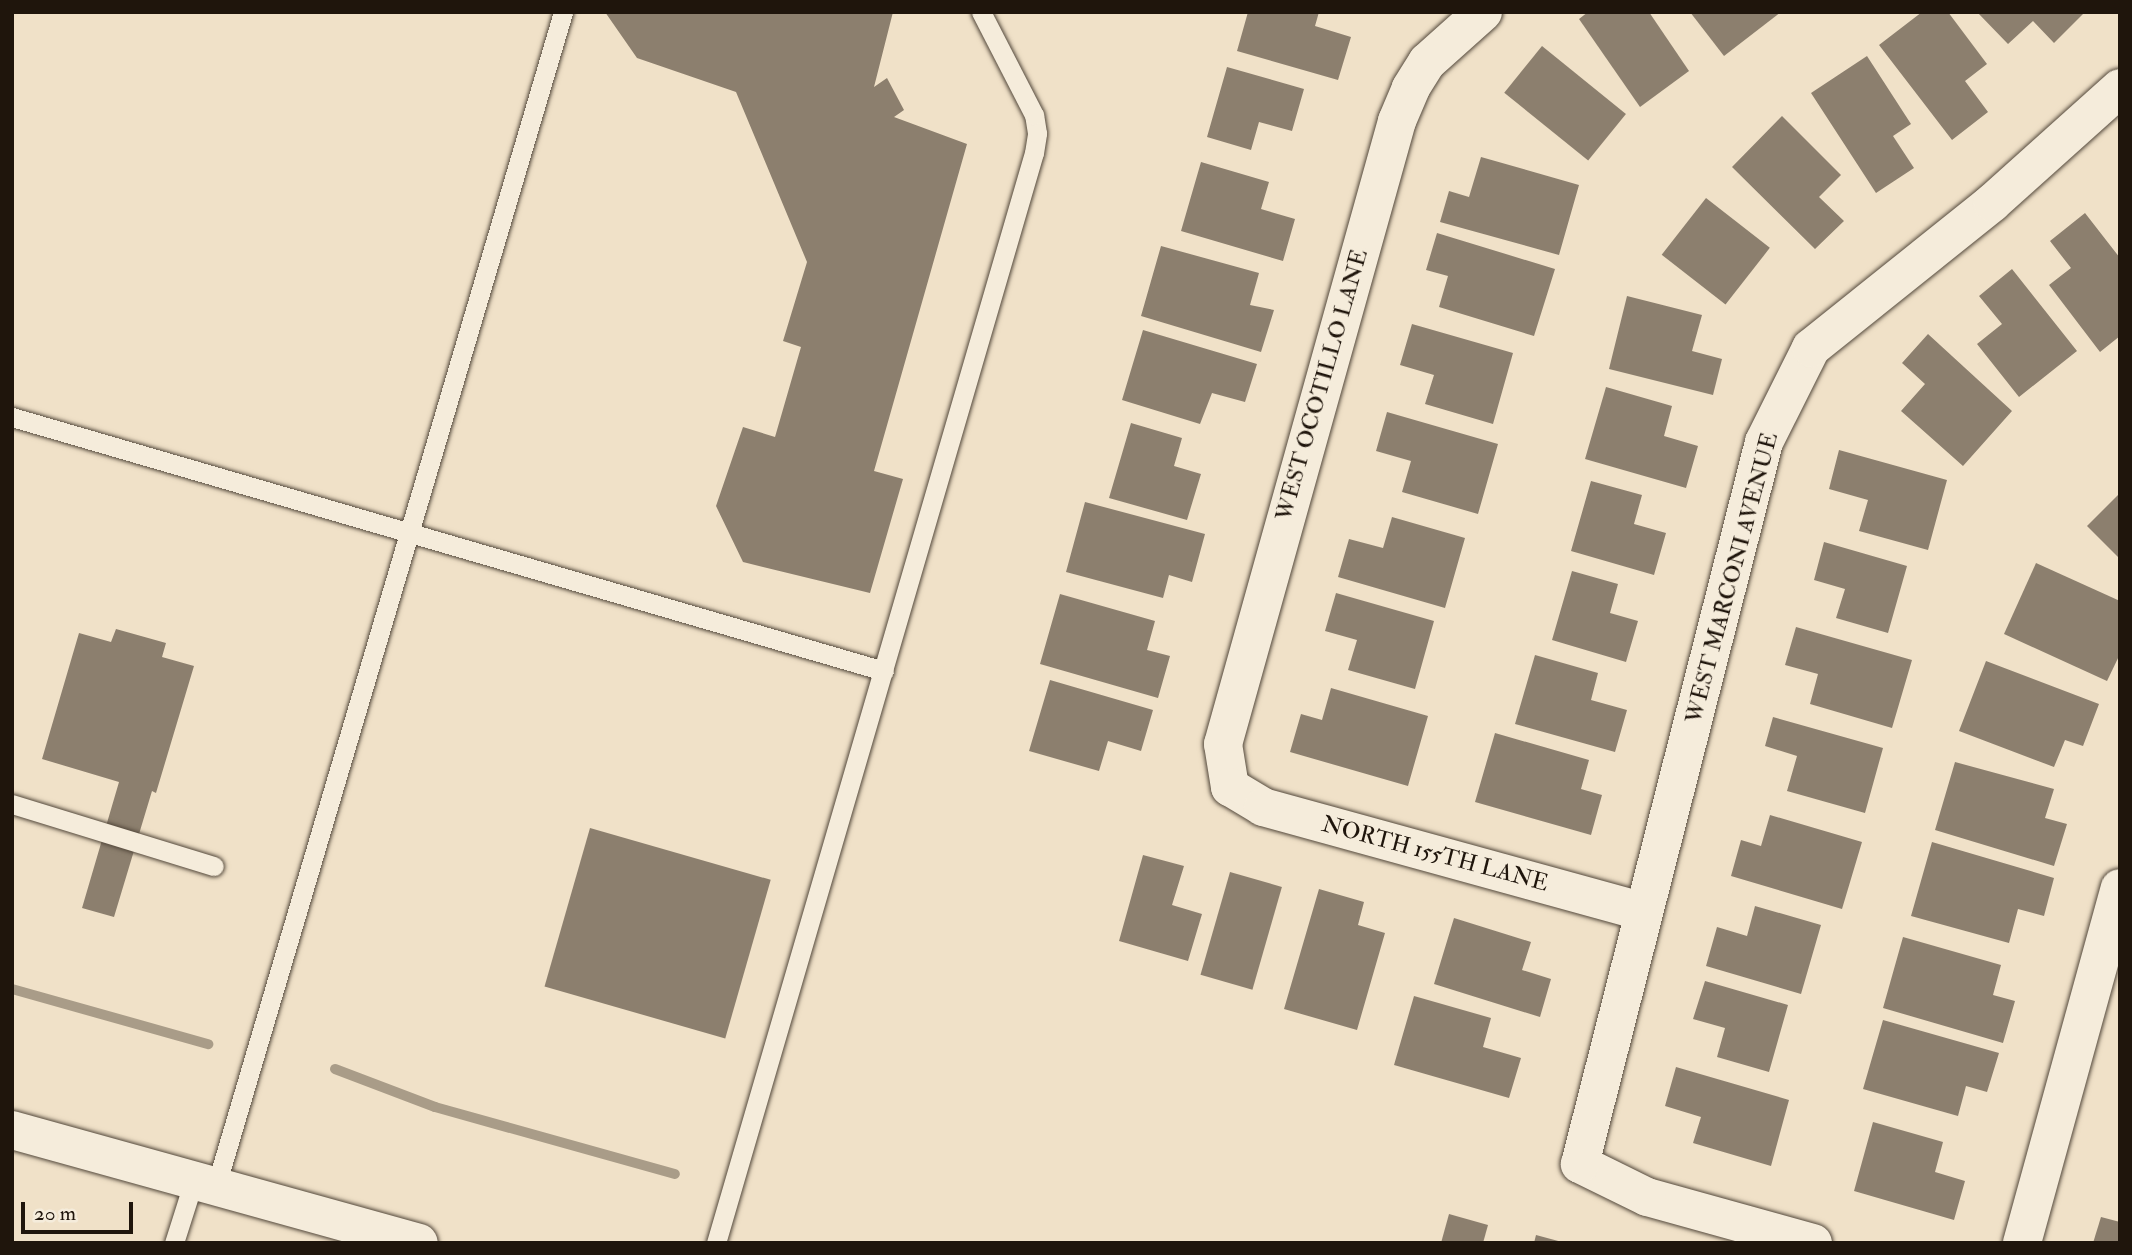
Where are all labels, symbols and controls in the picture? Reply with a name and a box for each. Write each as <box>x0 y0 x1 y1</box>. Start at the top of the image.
street label: WEST OCOTILLO LANE <box>1270 246 1374 524</box>
street label: WEST MARCONI AVENUE <box>1680 430 1784 726</box>
street label: NORTH 155TH LANE <box>1319 810 1551 898</box>
scale bar <box>24 1188 136 1232</box>
text: 20 m <box>34 1200 76 1227</box>

